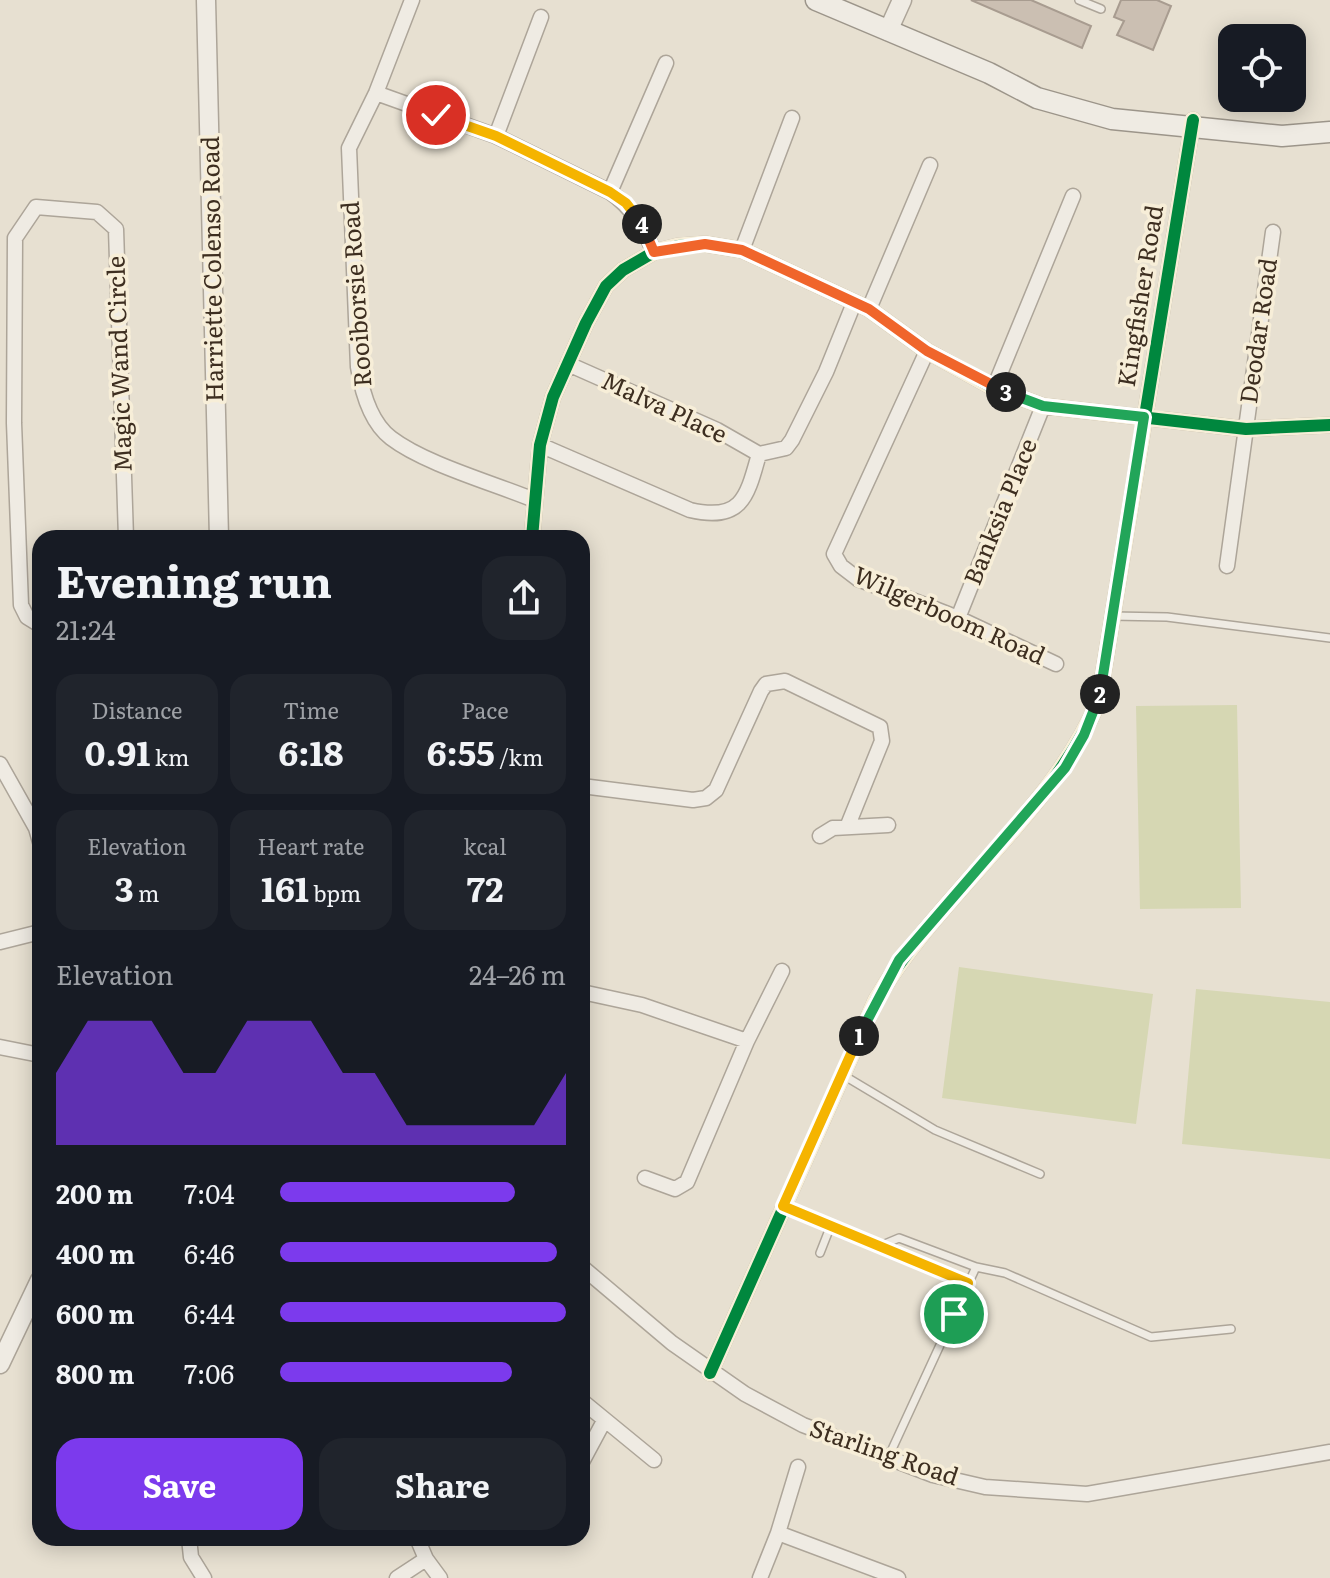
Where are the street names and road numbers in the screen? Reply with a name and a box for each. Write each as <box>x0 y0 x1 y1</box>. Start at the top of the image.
street label: Harriette Colenso Road <box>191 135 230 402</box>
street label: Rooiborsie Road <box>331 200 378 388</box>
street label: Kingfisher Road <box>1107 202 1170 389</box>
street label: Magic Wand Circle <box>96 255 139 473</box>
street label: Deodar Road <box>1229 255 1284 406</box>
street label: Malva Place <box>597 361 734 450</box>
street label: Banksia Place <box>953 433 1044 590</box>
street label: Wilgerboom Road <box>849 556 1052 672</box>
street label: Starling Road <box>806 1409 964 1493</box>

